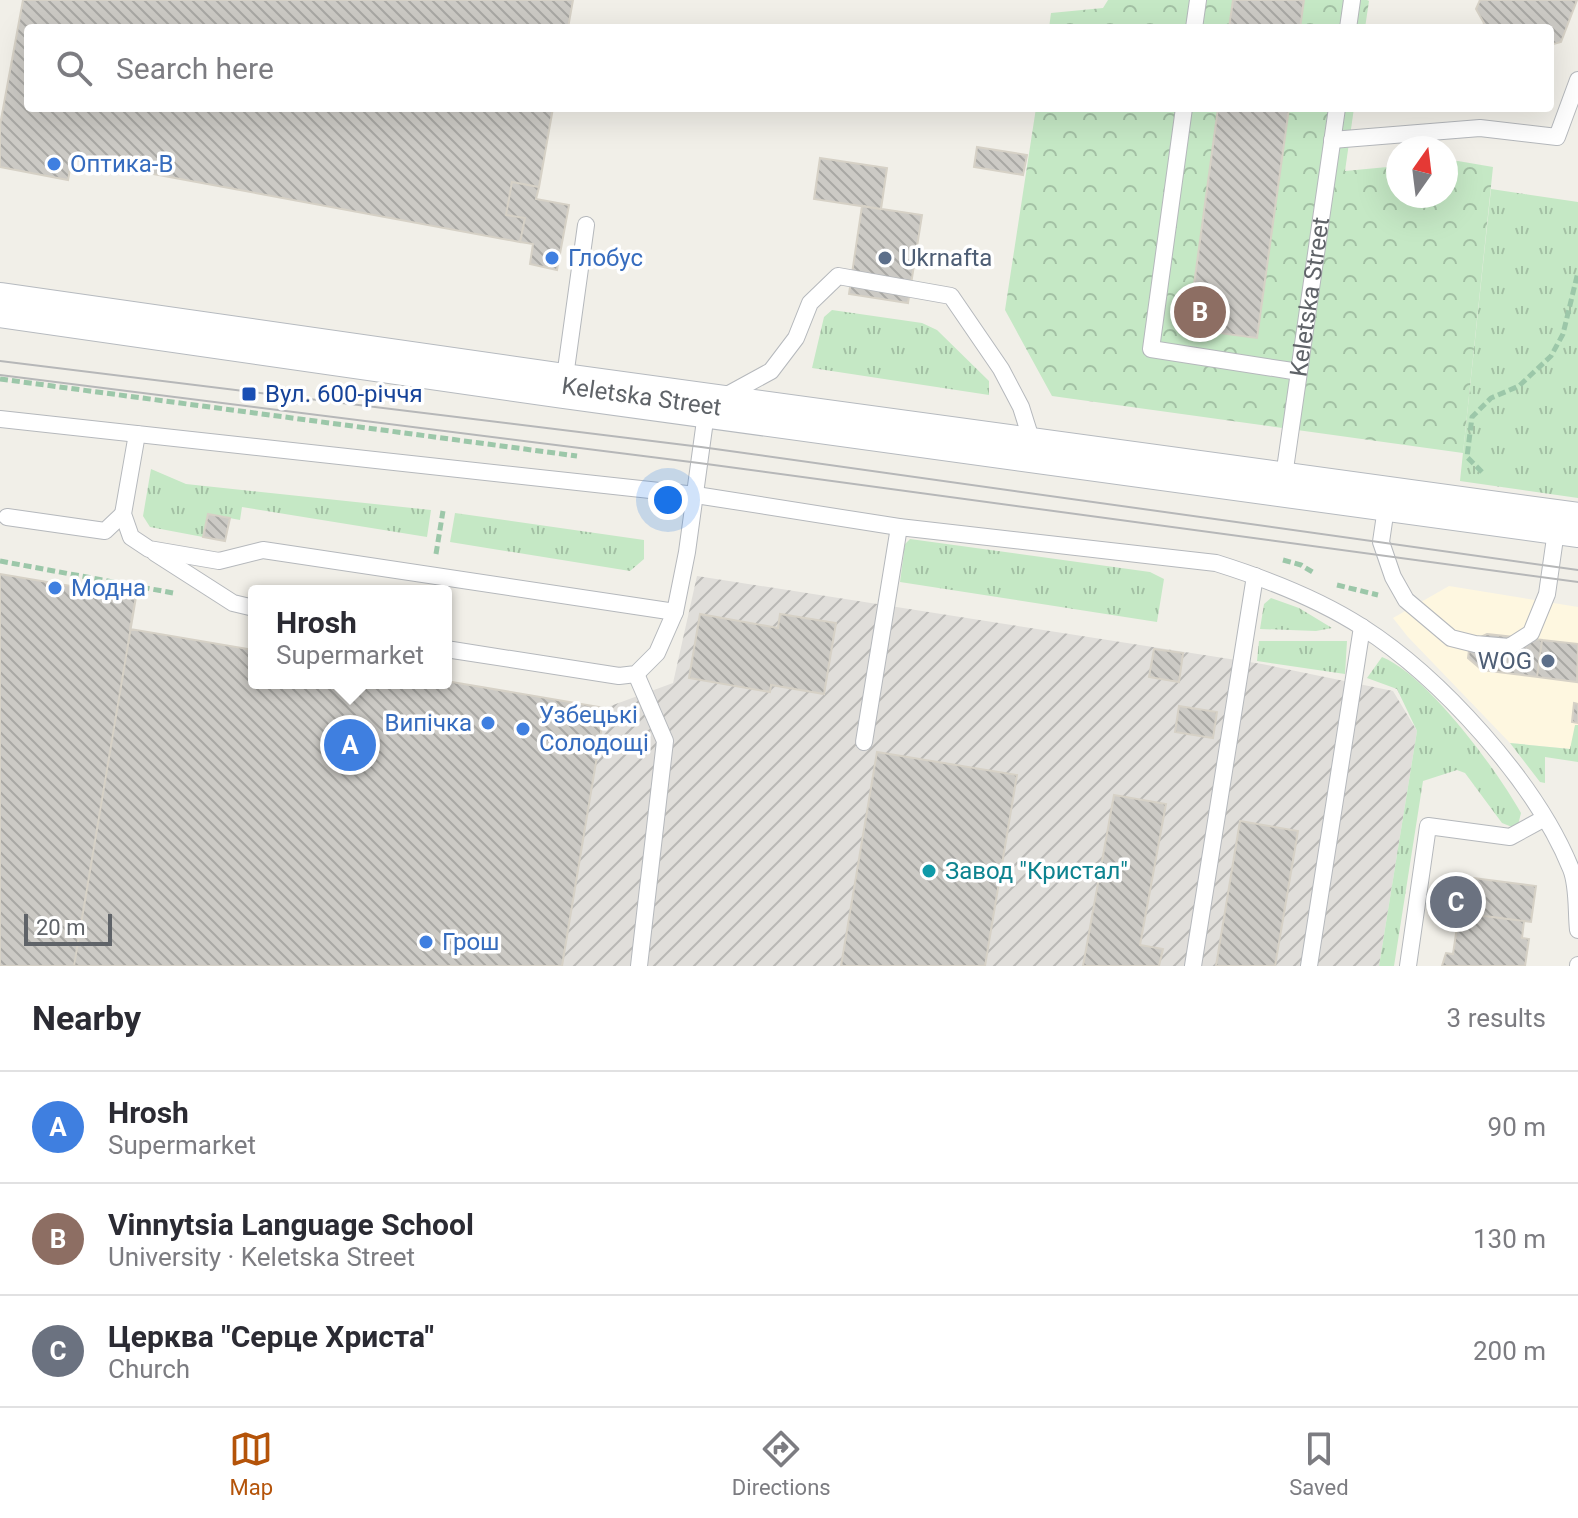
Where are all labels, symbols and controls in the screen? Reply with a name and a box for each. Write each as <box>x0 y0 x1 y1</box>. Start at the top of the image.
search box <box>24 24 1554 112</box>
icon: search <box>52 46 96 90</box>
text: Search here <box>116 51 274 86</box>
north arrow <box>1386 136 1458 208</box>
place label: Оптика-В <box>70 150 173 178</box>
marker: Оптика-В <box>45 155 63 173</box>
street label: Keletska Street <box>1284 215 1335 379</box>
place label: Глобус <box>568 244 643 272</box>
place label: Ukrnafta <box>901 244 992 272</box>
marker: Глобус <box>543 249 561 267</box>
marker: Ukrnafta <box>876 249 894 267</box>
pin: B <box>1174 282 1226 342</box>
street label: Keletska Street <box>560 372 723 421</box>
place label: Вул. 600-річчя <box>265 380 423 408</box>
marker: Вул. 600-річчя <box>240 385 258 403</box>
your location <box>648 480 688 520</box>
place label: Модна <box>71 574 146 602</box>
marker: Модна <box>46 579 64 597</box>
popup <box>248 585 452 689</box>
text: Hrosh <box>276 605 357 640</box>
text: Supermarket <box>276 640 424 670</box>
place label: WOG <box>1478 647 1532 675</box>
marker: WOG <box>1539 652 1557 670</box>
place label: Узбецькі Солодощі <box>539 701 649 757</box>
place label: Випічка <box>384 709 472 737</box>
marker: Випічка <box>479 714 497 732</box>
pin: A <box>324 715 376 775</box>
marker: Узбецькі Солодощі <box>514 720 532 738</box>
place label: Завод "Кристал" <box>945 857 1128 885</box>
marker: Завод "Кристал" <box>920 862 938 880</box>
pin: C <box>1430 872 1482 932</box>
scale bar <box>24 910 112 946</box>
text: 20 m <box>36 915 85 940</box>
place label: Грош <box>442 928 500 956</box>
marker: Грош <box>417 933 435 951</box>
text: Nearby <box>32 998 141 1038</box>
text: 3 results <box>1447 1003 1546 1033</box>
text: Hrosh <box>108 1095 189 1130</box>
text: A <box>49 1112 67 1142</box>
text: 90 m <box>1488 1112 1546 1142</box>
text: Supermarket <box>108 1130 256 1160</box>
text: Vinnytsia Language School <box>108 1207 474 1242</box>
text: B <box>50 1224 66 1254</box>
text: 130 m <box>1473 1224 1546 1254</box>
text: University · Keletska Street <box>108 1242 415 1272</box>
text: Церква "Серце Христа" <box>108 1319 434 1354</box>
text: C <box>49 1336 67 1366</box>
text: 200 m <box>1473 1336 1546 1366</box>
text: Church <box>108 1354 190 1384</box>
tab: Map <box>229 1427 273 1500</box>
tab: Directions <box>732 1427 831 1500</box>
tab: Saved <box>1289 1427 1349 1500</box>

